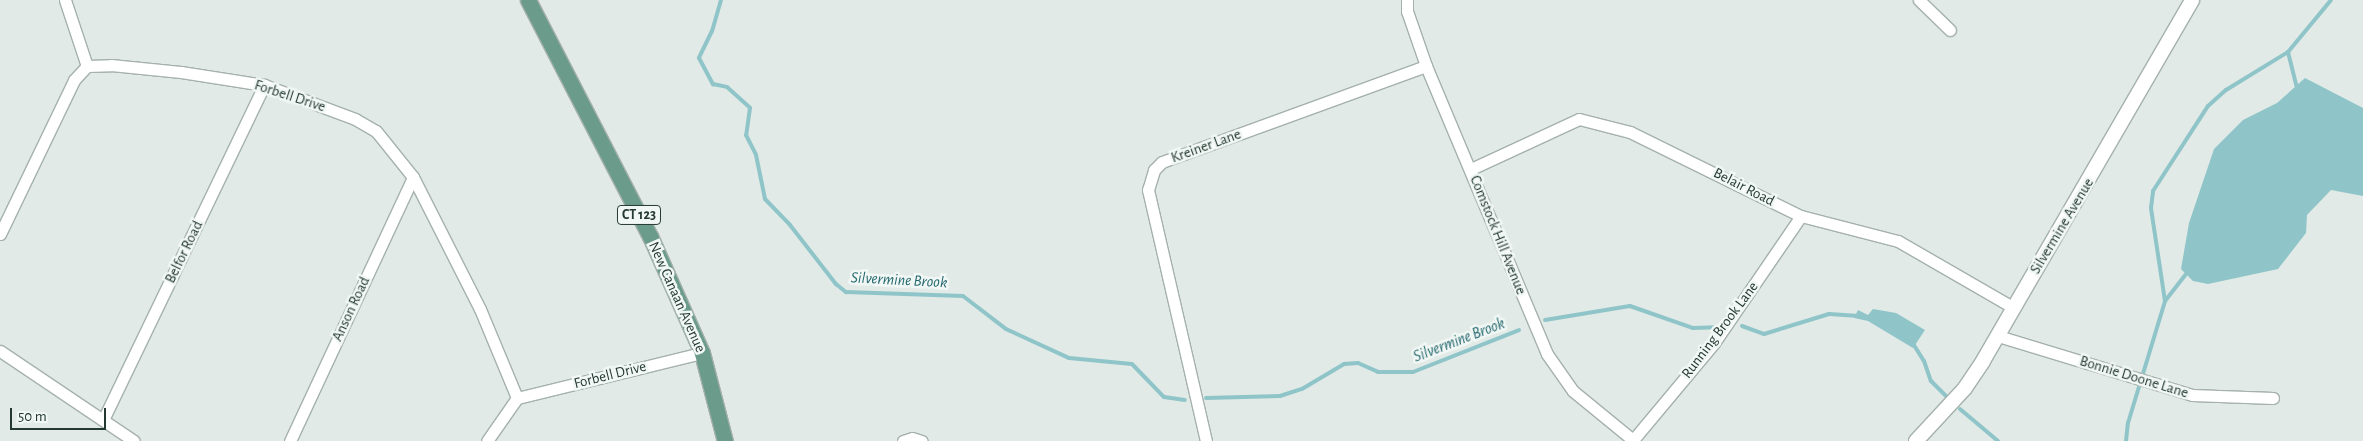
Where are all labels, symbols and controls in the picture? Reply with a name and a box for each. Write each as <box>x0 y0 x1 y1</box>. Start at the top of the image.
street label: Forbell Drive <box>252 76 328 116</box>
street label: Kreiner Lane <box>1169 125 1243 167</box>
street label: Belair Road <box>1710 164 1778 210</box>
street label: Comstock Hill Avenue <box>1466 173 1530 297</box>
street label: Silvermine Avenue <box>2026 175 2098 277</box>
road number: CT 123 <box>616 204 662 226</box>
street label: Belfor Road <box>161 218 207 286</box>
street label: New Canaan Avenue <box>644 239 710 355</box>
water label: Silvermine Brook <box>850 268 948 292</box>
street label: Anson Road <box>328 274 374 344</box>
street label: Running Brook Lane <box>1678 278 1762 382</box>
water label: Silvermine Brook <box>1410 314 1508 366</box>
street label: Bonnie Doone Lane <box>2078 352 2190 402</box>
street label: Forbell Drive <box>572 357 648 393</box>
scale bar <box>12 398 109 430</box>
text: 50 m <box>18 409 47 424</box>

